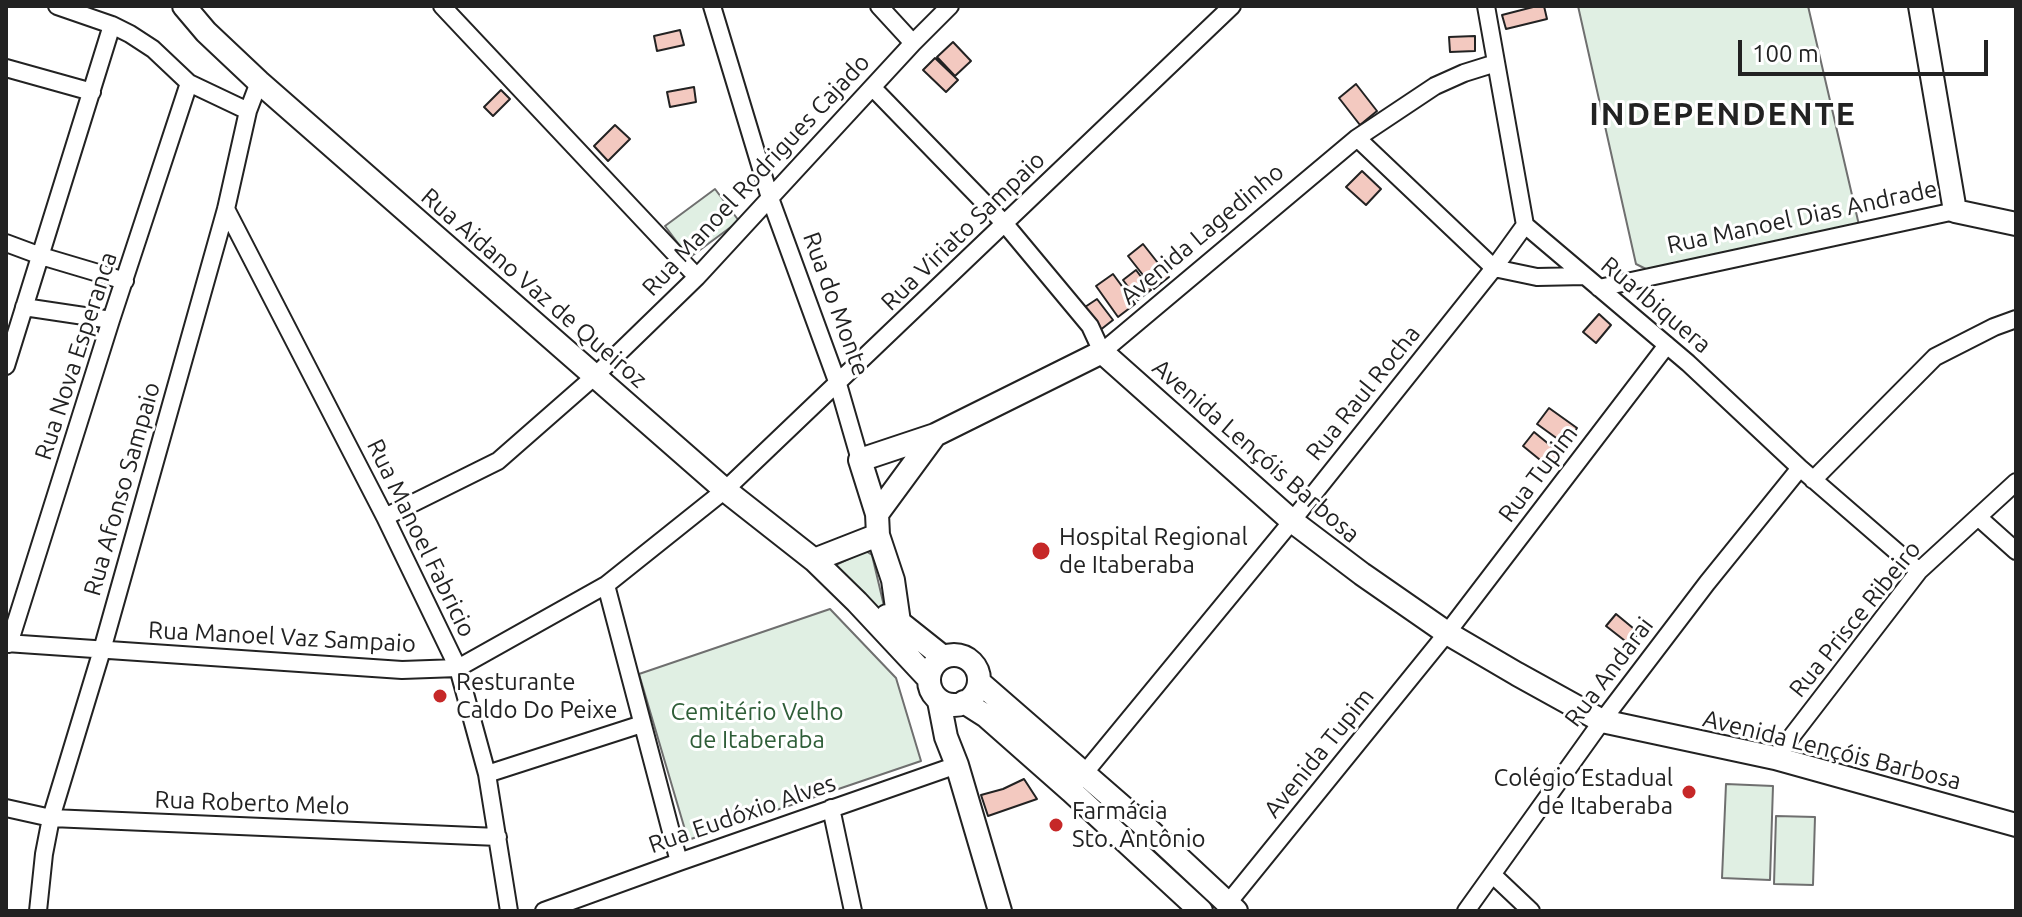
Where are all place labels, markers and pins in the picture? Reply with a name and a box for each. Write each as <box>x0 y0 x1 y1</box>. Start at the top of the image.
place label: Hospital Regional de Itaberaba <box>1059 523 1248 579</box>
marker: Hospital Regional de Itaberaba <box>1030 540 1052 562</box>
place label: Resturante Caldo Do Peixe <box>456 668 617 724</box>
marker: Resturante Caldo Do Peixe <box>431 687 449 705</box>
place label: Colégio Estadual de Itaberaba <box>1494 764 1673 820</box>
marker: Colégio Estadual de Itaberaba <box>1680 783 1698 801</box>
place label: Farmácia Sto. Antônio <box>1072 797 1206 853</box>
marker: Farmácia Sto. Antônio <box>1047 816 1065 834</box>

